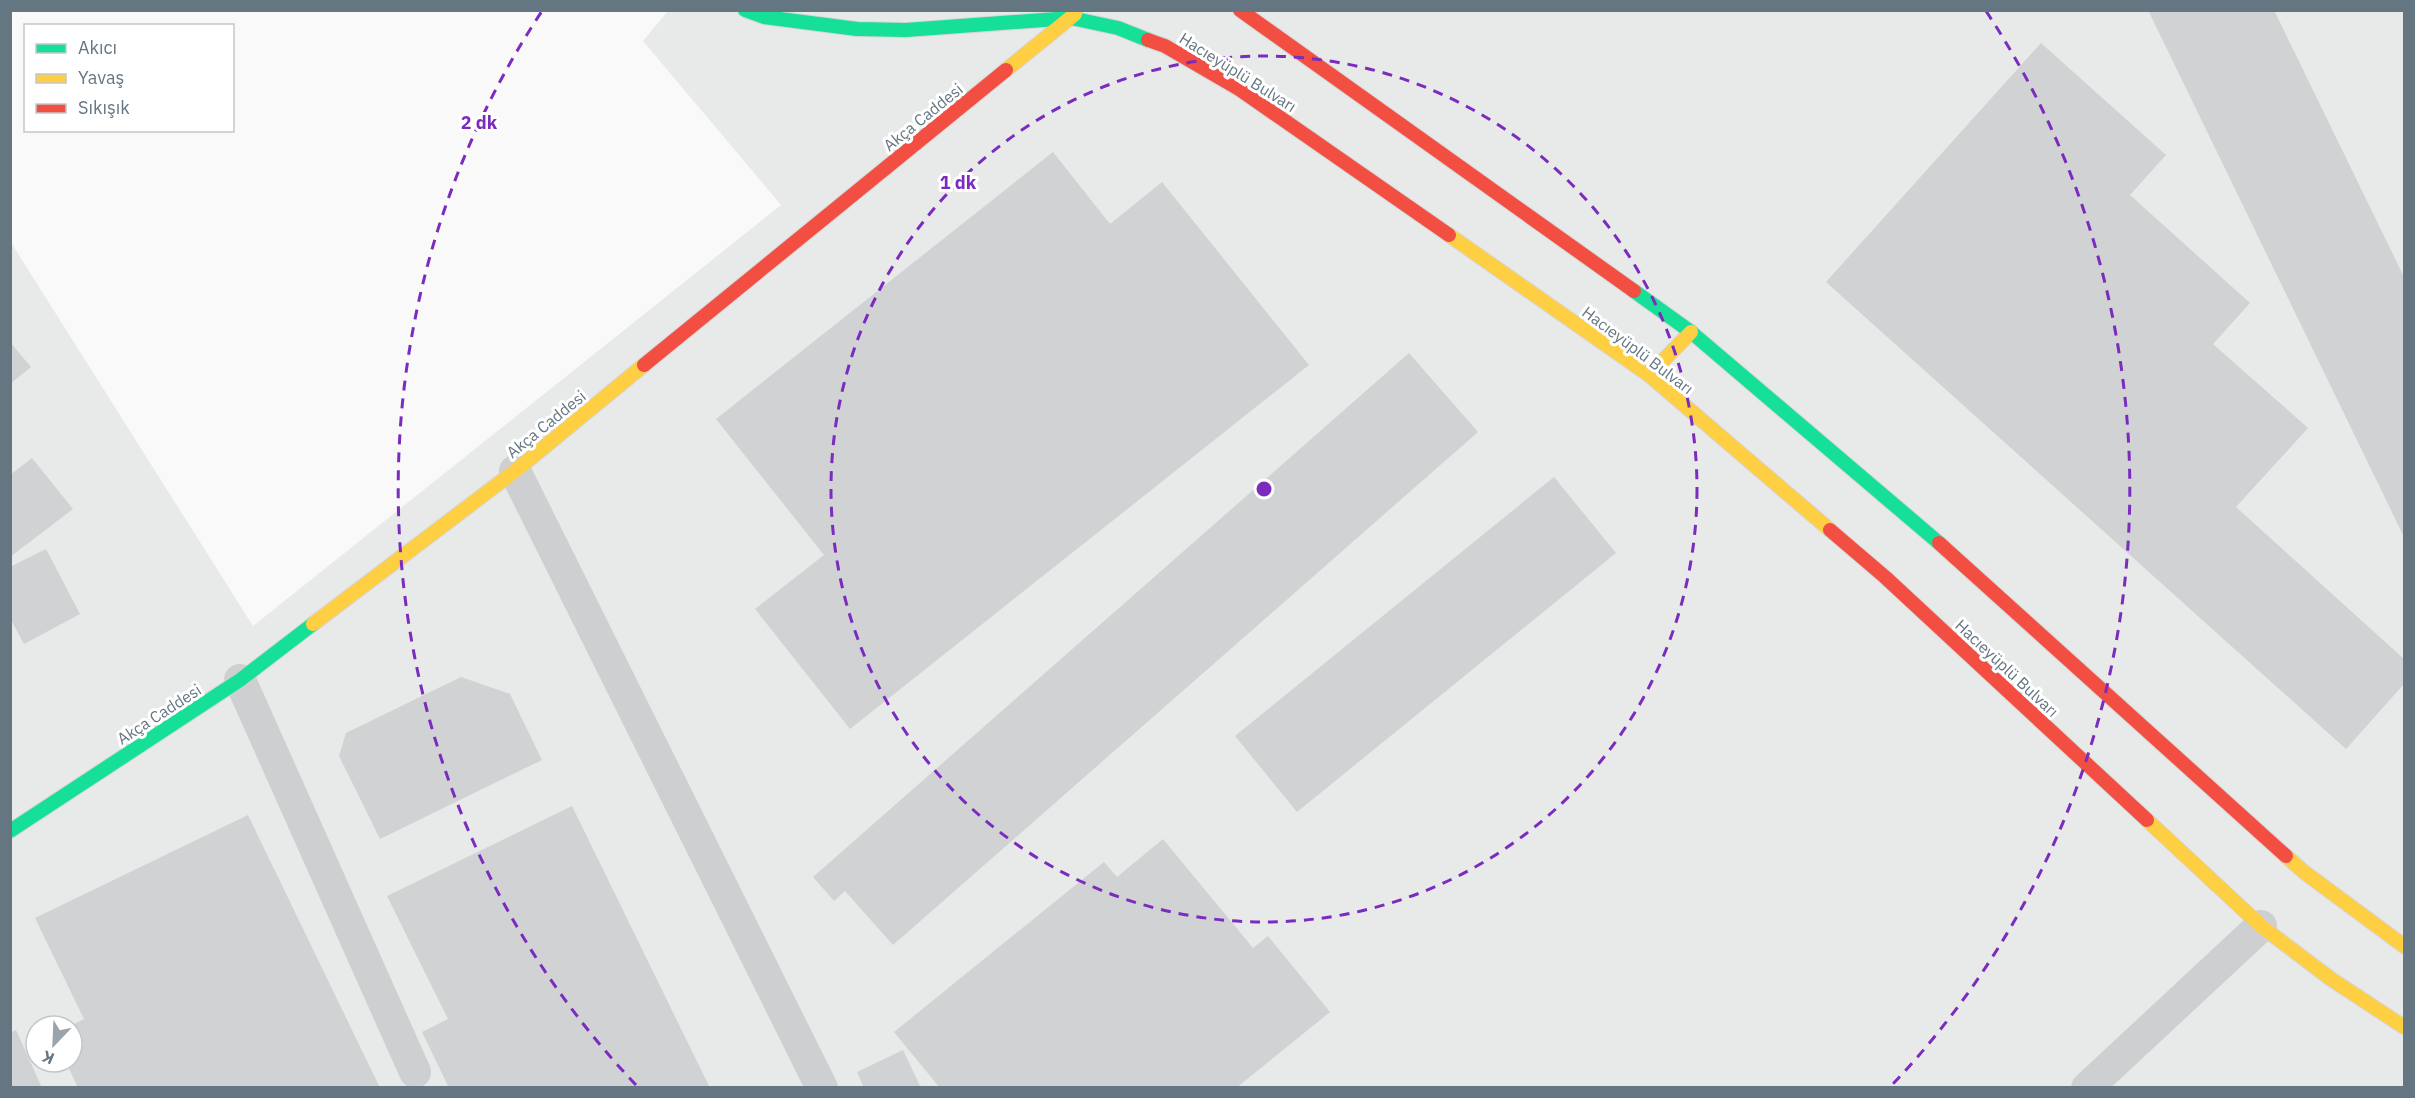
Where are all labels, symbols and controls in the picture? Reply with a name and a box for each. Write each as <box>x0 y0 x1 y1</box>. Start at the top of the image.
legend <box>24 24 234 132</box>
street label: Hacıeyüplü Bulvarı <box>1176 28 1300 116</box>
text: Akıcı <box>78 36 117 59</box>
text: Yavaş <box>78 66 124 89</box>
street label: Akça Caddesi <box>879 79 967 155</box>
text: Sıkışık <box>78 96 130 119</box>
text: 2 dk <box>461 111 498 134</box>
text: 1 dk <box>940 171 977 194</box>
street label: Hacıeyüplü Bulvarı <box>1578 302 1698 398</box>
street label: Akça Caddesi <box>502 386 590 462</box>
centre of rings <box>1254 479 1274 499</box>
street label: Hacıeyüplü Bulvarı <box>1951 615 2063 721</box>
street label: Akça Caddesi <box>113 679 205 749</box>
north arrow <box>24 1014 84 1074</box>
text: K <box>39 1046 57 1069</box>

